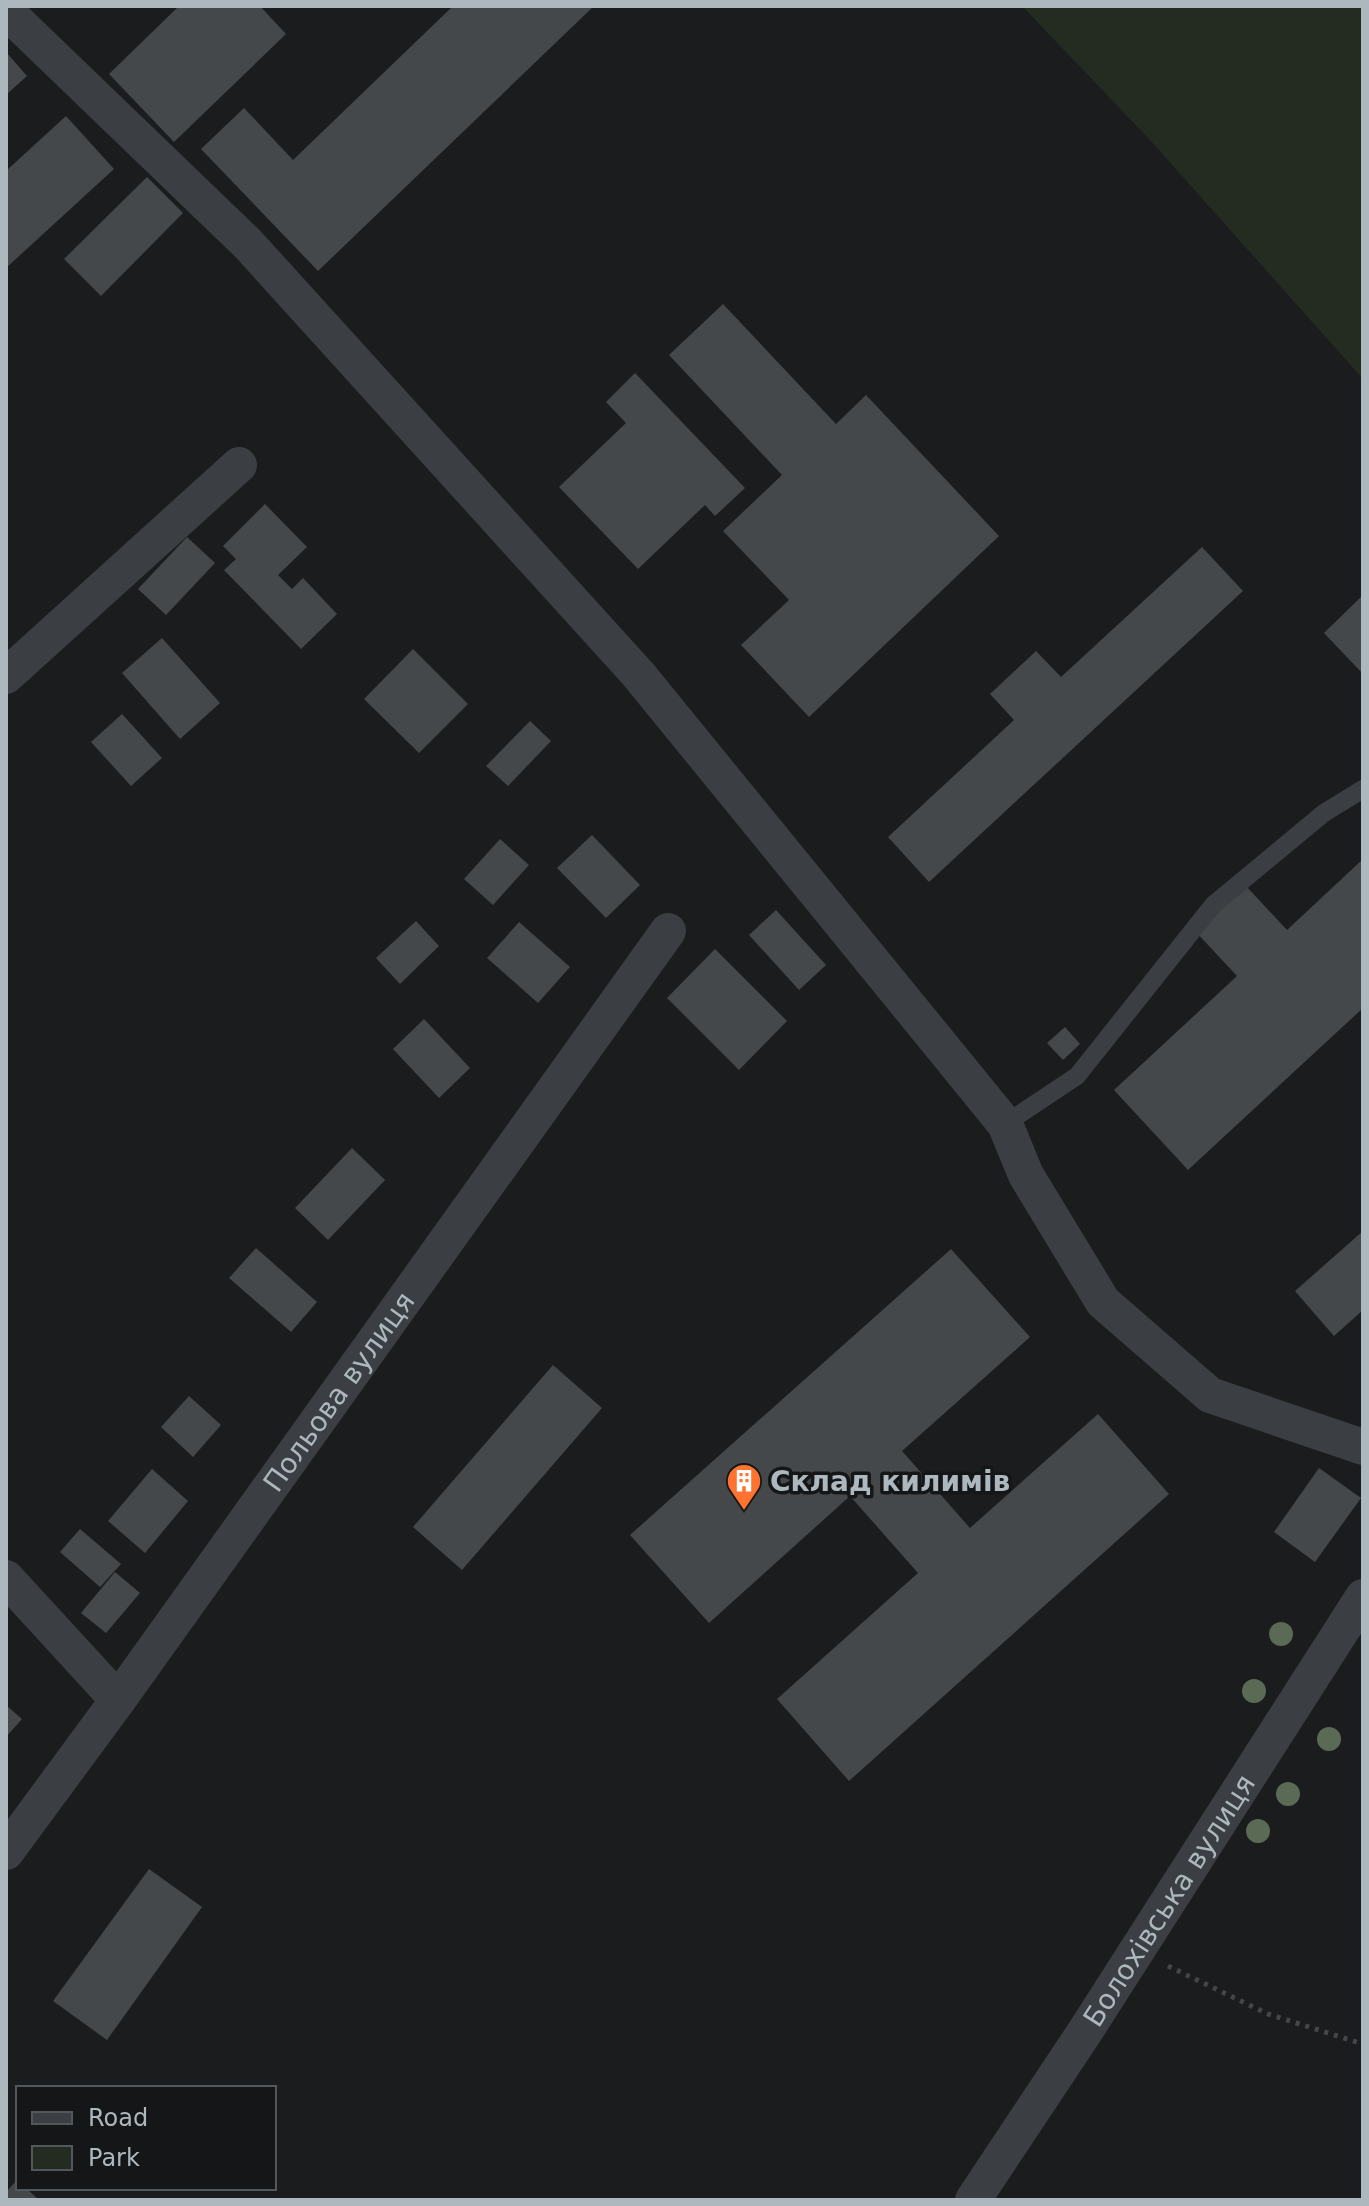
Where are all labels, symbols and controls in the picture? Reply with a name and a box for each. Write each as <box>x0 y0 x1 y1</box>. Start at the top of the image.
street label: Польова вулиця <box>257 1286 421 1498</box>
building icon: Склад килимів <box>725 1462 763 1512</box>
place label: Склад килимів <box>770 1465 1010 1498</box>
street label: Болохівська вулиця <box>1077 1769 1262 2033</box>
legend <box>16 2086 276 2190</box>
text: Road <box>88 2104 148 2132</box>
text: Park <box>88 2144 140 2172</box>

